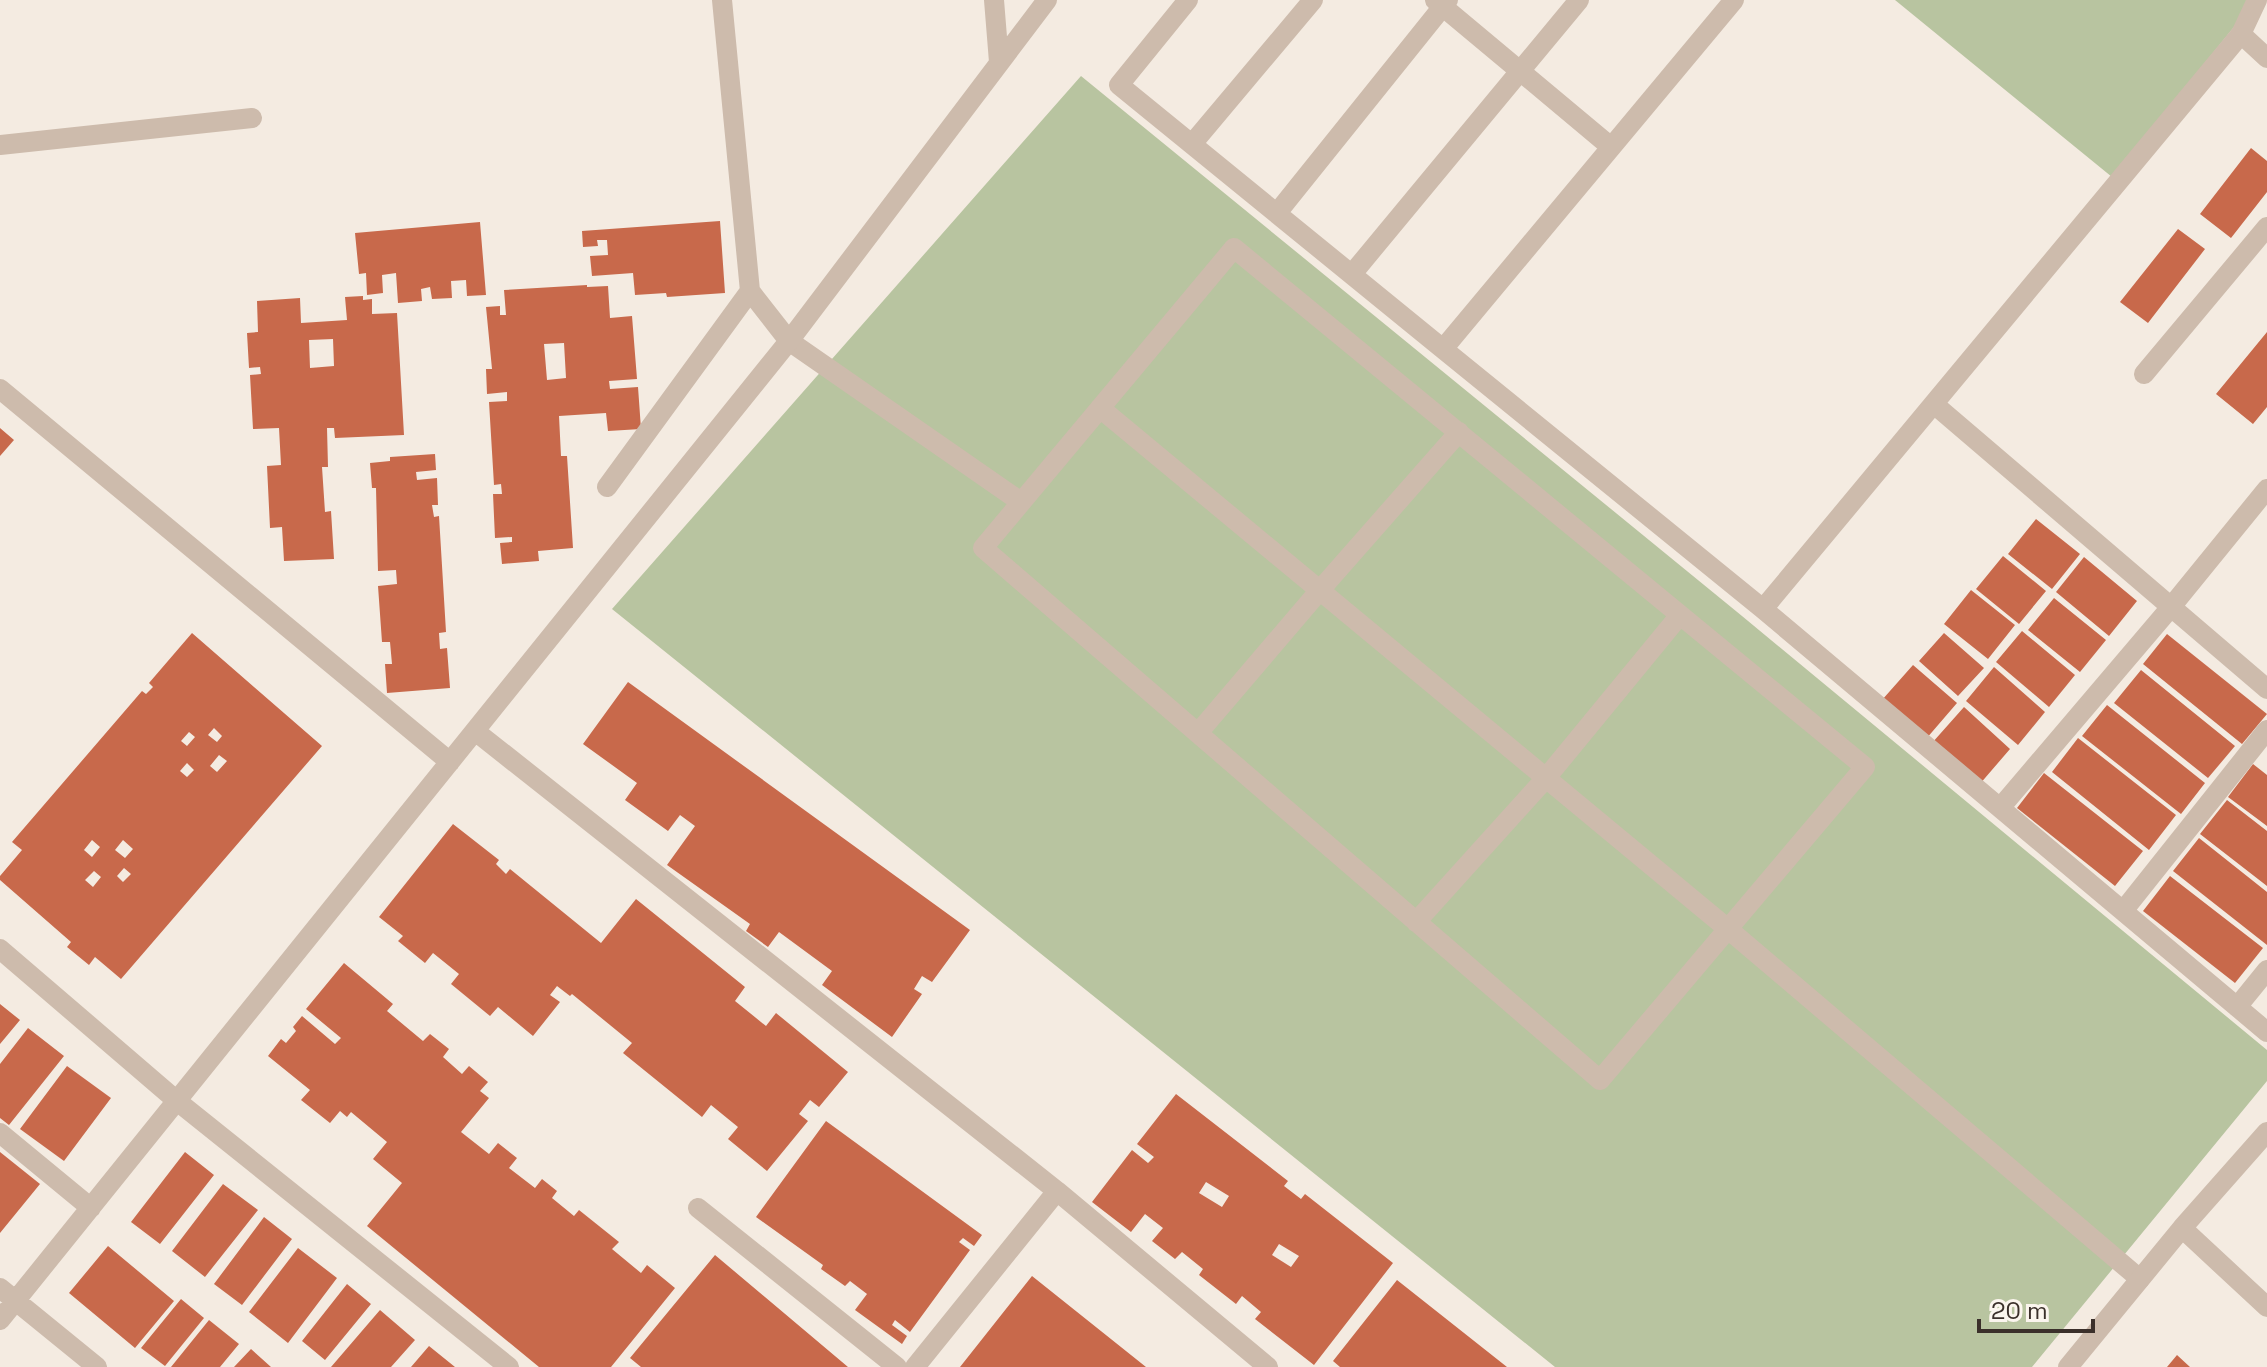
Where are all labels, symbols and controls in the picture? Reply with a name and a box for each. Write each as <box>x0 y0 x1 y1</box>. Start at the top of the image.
scale bar <box>1979 1283 2093 1333</box>
text: 20 m <box>1991 1295 2048 1326</box>

